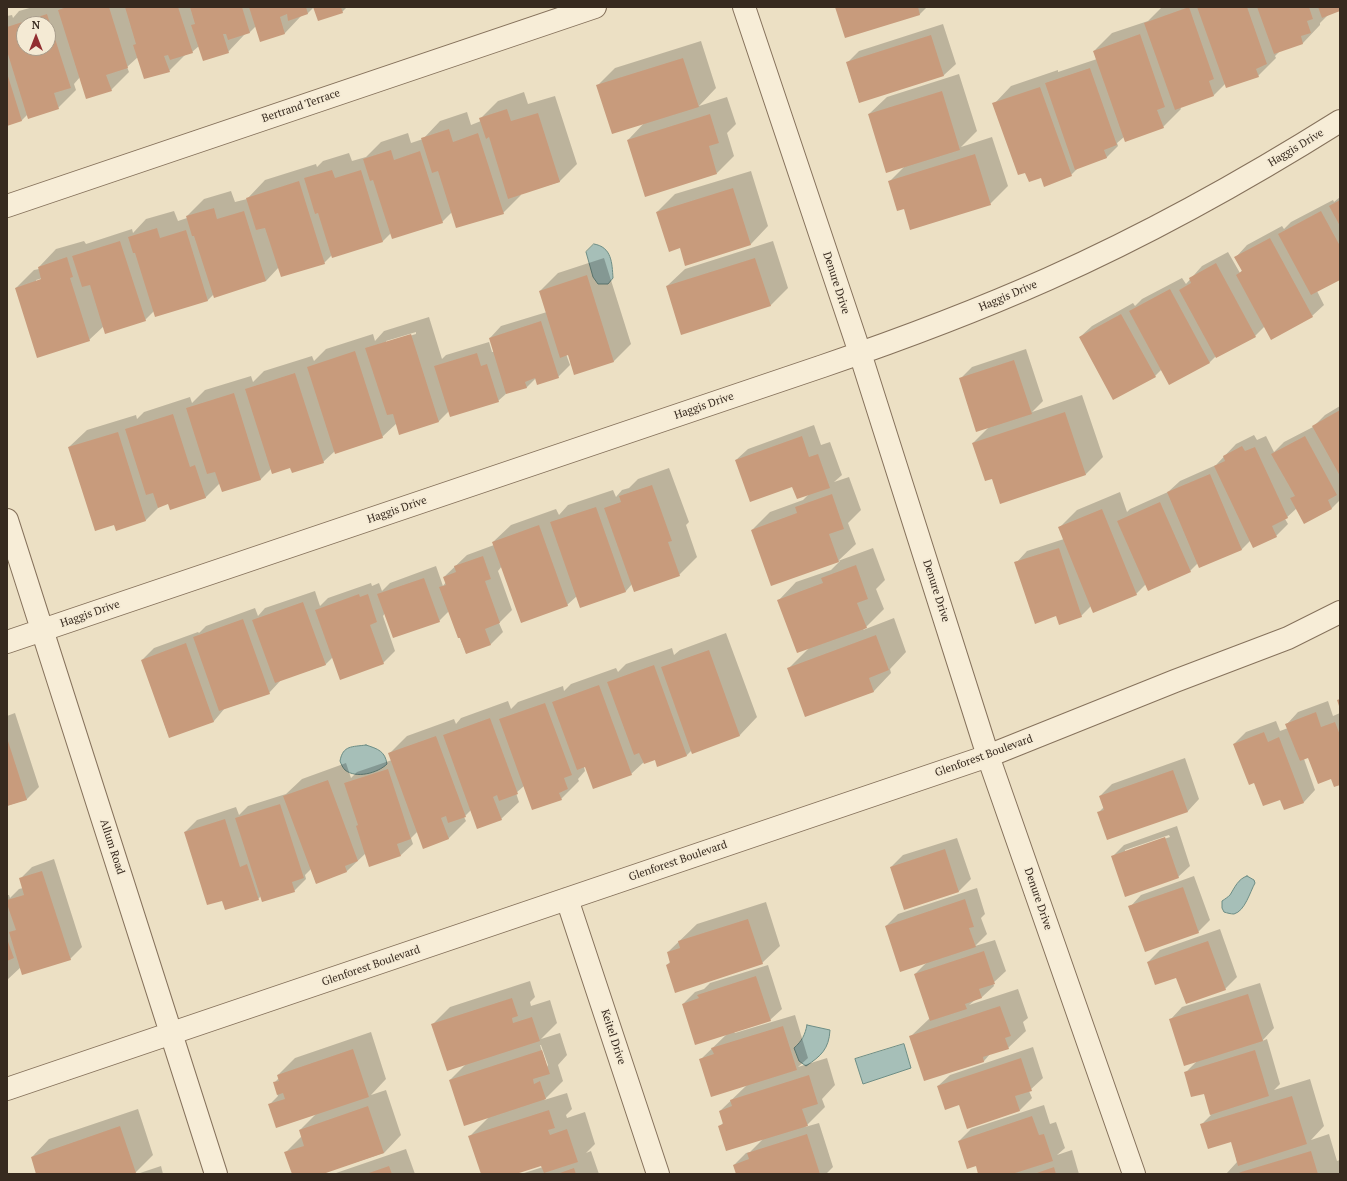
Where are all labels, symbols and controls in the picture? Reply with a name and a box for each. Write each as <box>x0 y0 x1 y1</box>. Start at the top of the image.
north arrow <box>16 16 56 56</box>
text: N <box>32 18 40 32</box>
street label: Bertrand Terrace <box>260 86 342 126</box>
street label: Haggis Drive <box>1266 126 1326 170</box>
street label: Denure Drive <box>820 250 852 316</box>
street label: Haggis Drive <box>977 278 1039 314</box>
street label: Haggis Drive <box>672 390 736 422</box>
street label: Haggis Drive <box>365 494 429 526</box>
street label: Denure Drive <box>920 558 952 624</box>
street label: Haggis Drive <box>58 598 122 630</box>
street label: Glenforest Boulevard <box>933 732 1035 780</box>
street label: Allum Road <box>97 818 127 876</box>
street label: Glenforest Boulevard <box>627 838 729 884</box>
street label: Denure Drive <box>1021 866 1055 932</box>
street label: Glenforest Boulevard <box>320 943 422 989</box>
street label: Keitel Drive <box>598 1008 628 1066</box>

